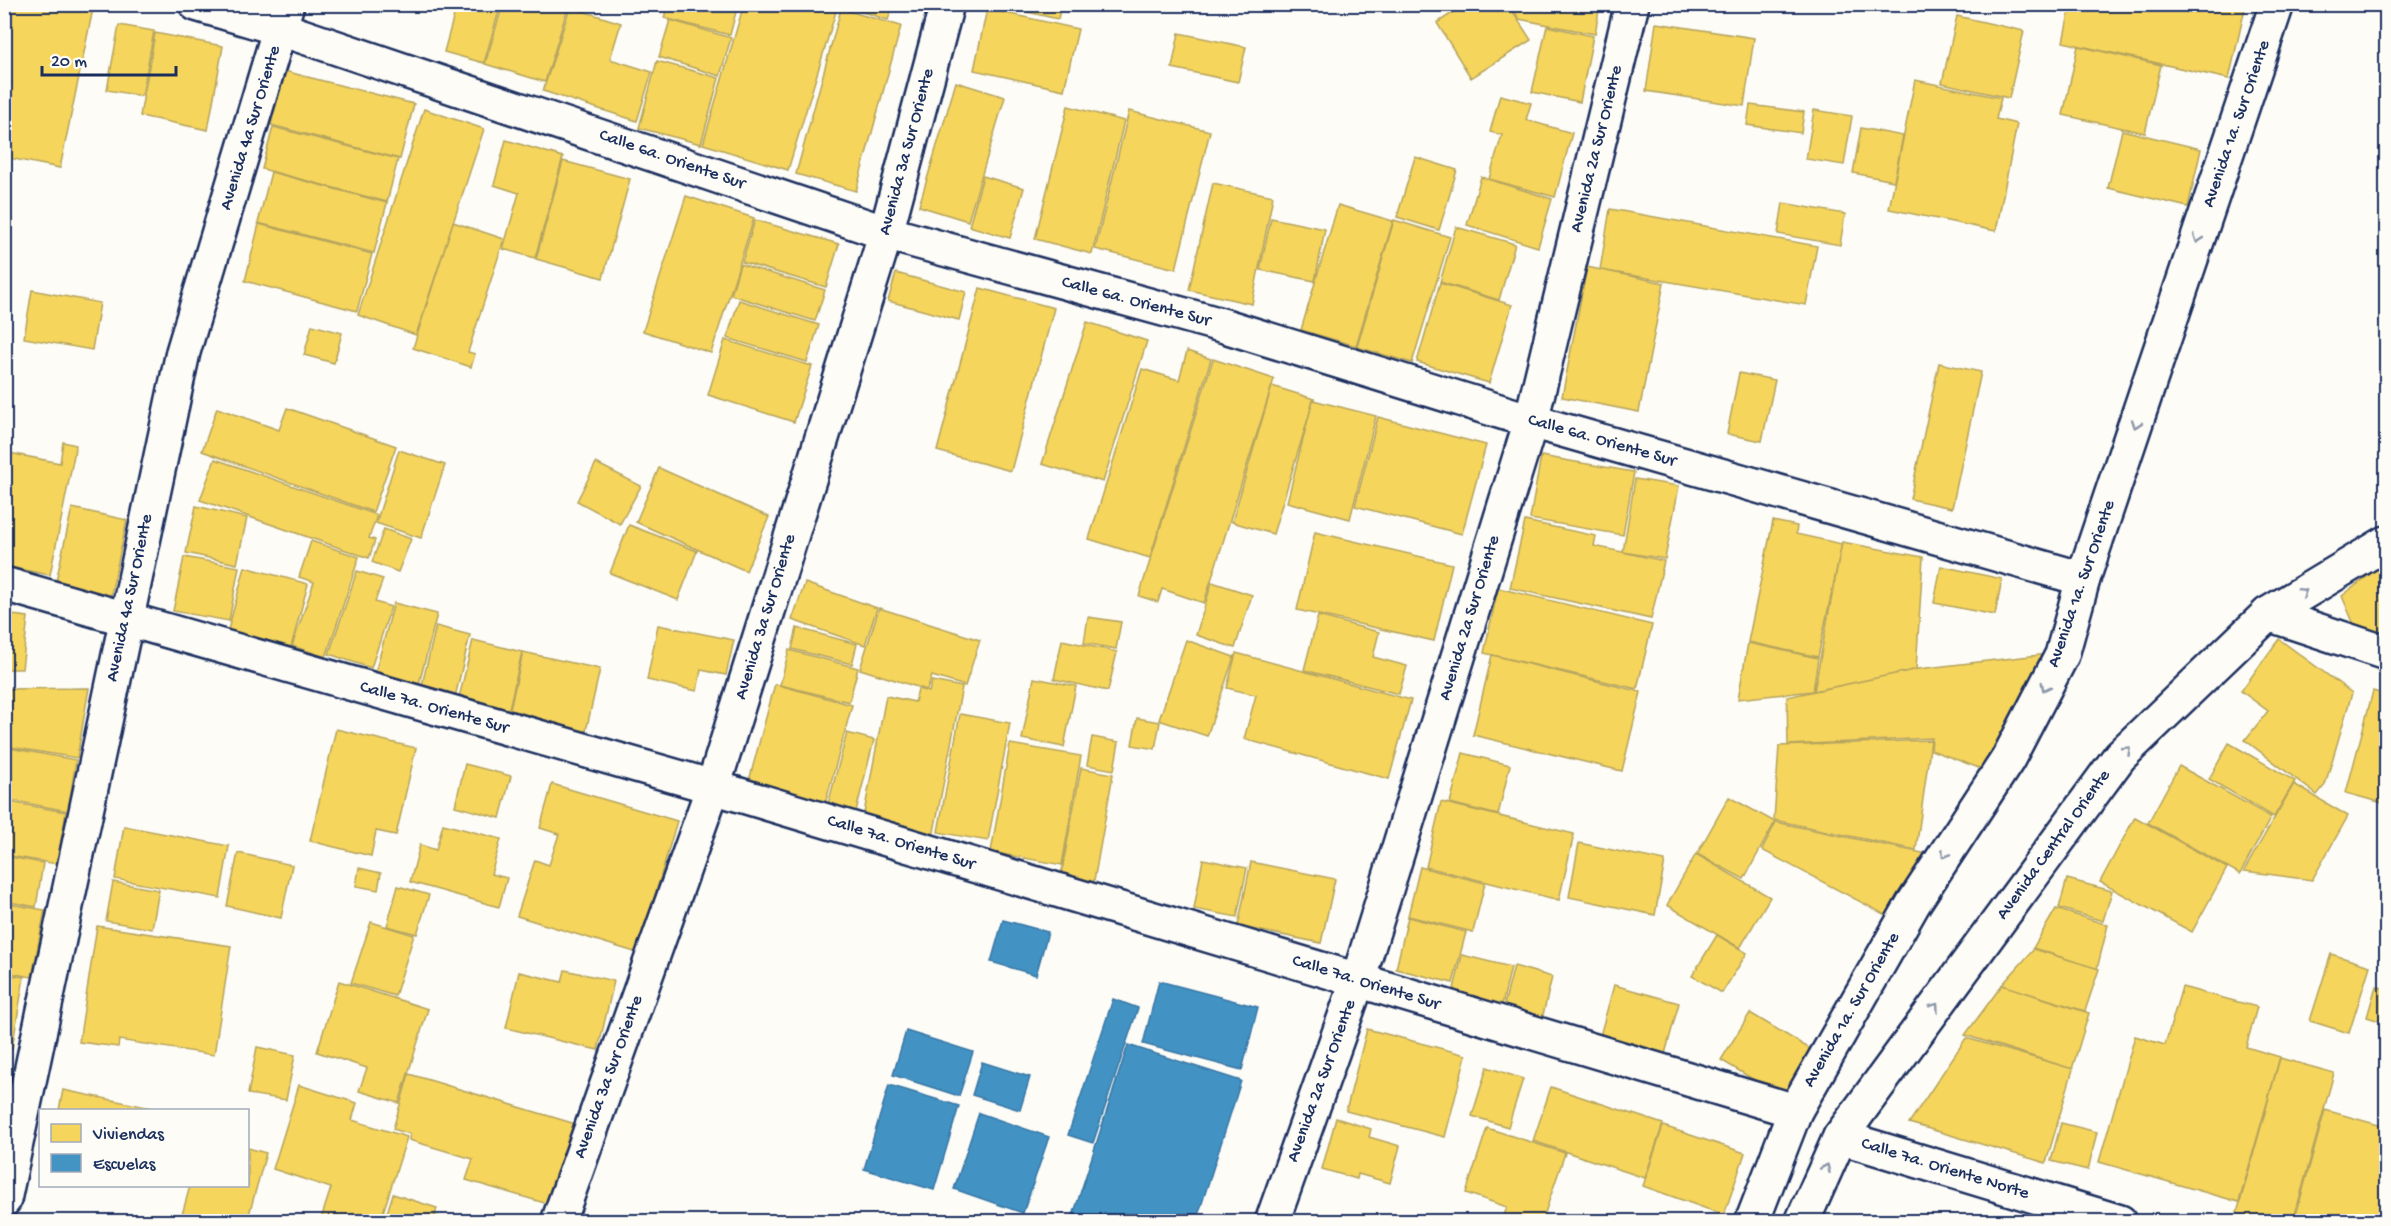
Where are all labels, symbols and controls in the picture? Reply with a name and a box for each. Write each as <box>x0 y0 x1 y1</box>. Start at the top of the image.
street label: Avenida 1a. Sur Oriente <box>2199 37 2276 210</box>
scale bar <box>42 39 176 77</box>
street label: Avenida 4a Sur Oriente <box>216 43 286 213</box>
text: 20 m <box>51 52 87 73</box>
street label: Avenida 2a Sur Oriente <box>1566 63 1628 235</box>
street label: Avenida 3a Sur Oriente <box>875 66 940 238</box>
street label: Calle 6a. Oriente Sur <box>596 125 749 195</box>
one-way arrow <box>2193 233 2206 244</box>
street label: Calle 6a. Oriente Sur <box>1059 272 1214 332</box>
street label: Calle 6a. Oriente Sur <box>1525 410 1680 473</box>
one-way arrow <box>2130 418 2143 429</box>
street label: Avenida 1a. Sur Oriente <box>2044 497 2121 670</box>
street label: Avenida 4a Sur Oriente <box>102 512 158 684</box>
street label: Avenida 3a Sur Oriente <box>731 531 801 702</box>
street label: Avenida 2a Sur Oriente <box>1435 532 1505 703</box>
one-way arrow <box>2297 588 2307 600</box>
street label: Calle 7a. Oriente Sur <box>357 677 512 740</box>
one-way arrow <box>2041 681 2052 691</box>
one-way arrow <box>2119 746 2130 757</box>
street label: Avenida Central Oriente <box>1993 765 2116 924</box>
street label: Calle 7a. Oriente Sur <box>825 811 979 876</box>
one-way arrow <box>1942 848 1953 859</box>
street label: Avenida 1a. Sur Oriente <box>1799 928 1905 1091</box>
street label: Calle 7a. Oriente Sur <box>1290 951 1444 1016</box>
street label: Avenida 3a Sur Oriente <box>570 992 648 1161</box>
street label: Avenida 2a Sur Oriente <box>1283 996 1361 1165</box>
one-way arrow <box>1928 1003 1939 1014</box>
legend <box>39 1109 249 1187</box>
text: Viviendas <box>92 1125 165 1146</box>
street label: Calle 7a. Oriente Norte <box>1859 1133 2032 1205</box>
text: Escuelas <box>93 1155 157 1176</box>
one-way arrow <box>1819 1163 1831 1174</box>

